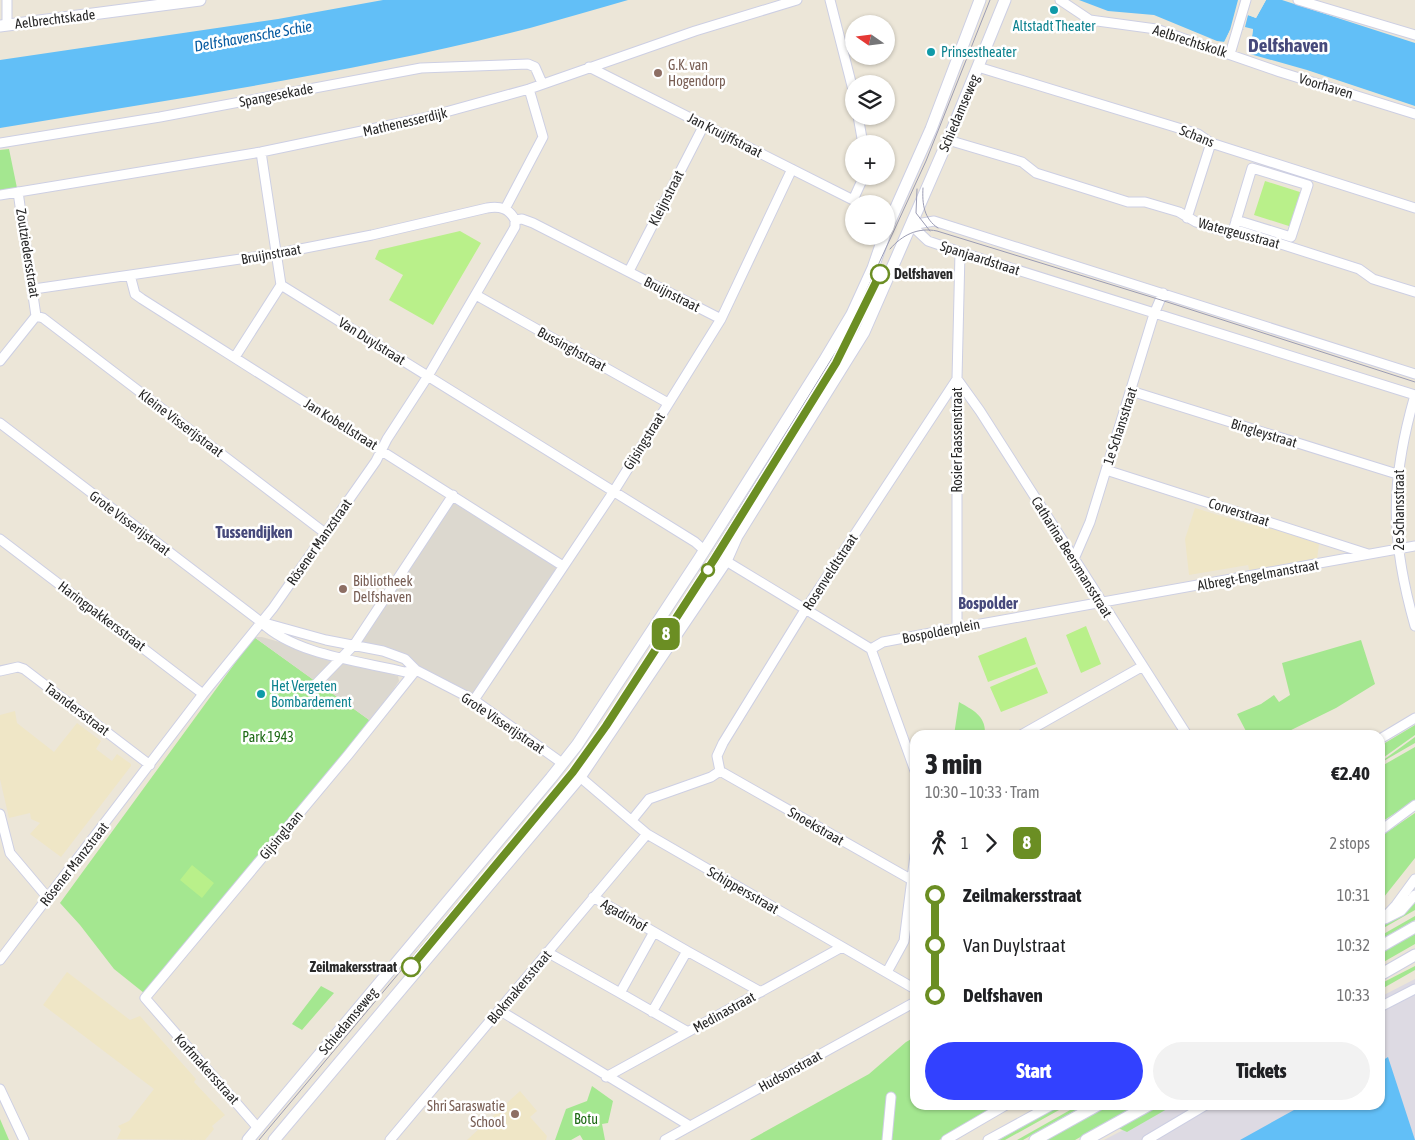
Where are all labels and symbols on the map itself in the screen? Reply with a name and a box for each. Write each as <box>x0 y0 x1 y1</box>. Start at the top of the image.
marker: Altstadt Theater <box>1048 4 1060 16</box>
street label: Aelbrechtskade <box>14 6 96 32</box>
north arrow <box>845 15 895 65</box>
water label: Delfshavensche Schie <box>193 17 313 55</box>
place label: Altstadt Theater <box>1013 18 1096 34</box>
street label: Aelbrechtskolk <box>1151 21 1229 61</box>
district label: Delfshaven <box>1248 34 1328 56</box>
place label: Prinsestheater <box>941 44 1017 60</box>
marker: Prinsestheater <box>925 46 937 58</box>
place label: G.K. van Hogendorp <box>668 57 726 89</box>
marker: G.K. van Hogendorp <box>652 67 664 79</box>
street label: Voorhaven <box>1297 70 1355 102</box>
street label: Schiedamseweg <box>936 72 982 154</box>
street label: Spangesekade <box>238 80 314 110</box>
street label: Mathenesserdijk <box>361 105 449 139</box>
street label: Jan Kruijffstraat <box>685 109 765 161</box>
street label: Schans <box>1177 122 1217 150</box>
street label: Kleijnstraat <box>645 168 687 228</box>
street label: Zoutziedersstraat <box>13 207 43 299</box>
street label: Watergeusstraat <box>1196 214 1282 252</box>
street label: Spanjaardstraat <box>938 238 1022 278</box>
street label: Bruijnstraat <box>240 241 302 267</box>
marker: Delfshaven <box>870 264 890 284</box>
place label: Delfshaven <box>894 266 953 282</box>
street label: Bruijnstraat <box>641 273 703 315</box>
street label: Van Duylstraat <box>336 314 408 368</box>
street label: Bussinghstraat <box>535 324 609 374</box>
street label: 1e Schansstraat <box>1100 385 1140 467</box>
street label: Kleine Visserijstraat <box>136 386 226 460</box>
street label: Rosier Faassenstraat <box>949 387 965 493</box>
street label: Jan Kobellstraat <box>302 395 380 453</box>
street label: Gijsingstraat <box>620 409 668 473</box>
street label: Bingleystraat <box>1229 415 1299 451</box>
street label: 2e Schansstraat <box>1391 470 1407 550</box>
street label: Grote Visserijstraat <box>86 487 174 559</box>
street label: Catharina Beersmansstraat <box>1028 494 1116 620</box>
street label: Corverstraat <box>1207 495 1271 529</box>
street label: Rösener Manzstraat <box>283 496 355 588</box>
district label: Tussendijken <box>216 523 293 541</box>
street label: Rosenveldtstraat <box>799 531 861 613</box>
street label: Albregt-Engelmanstraat <box>1196 556 1320 594</box>
unlabelled marker <box>701 563 715 577</box>
place label: Bibliotheek Delfshaven <box>353 573 413 605</box>
street label: Haringpakkersstraat <box>55 578 149 654</box>
marker: Bibliotheek Delfshaven <box>337 583 349 595</box>
district label: Bospolder <box>958 594 1018 612</box>
street label: Bospolderplein <box>901 616 981 646</box>
line badge: 8 <box>650 618 682 650</box>
place label: Het Vergeten Bombardement <box>271 678 352 710</box>
street label: Taandersstraat <box>41 679 113 739</box>
marker: Het Vergeten Bombardement <box>255 688 267 700</box>
street label: Grote Visserijstraat <box>458 689 548 757</box>
park label: Park 1943 <box>242 729 294 745</box>
street label: Snoekstraat <box>785 804 847 848</box>
street label: Gijsinglaan <box>256 808 306 862</box>
street label: Rösener Manzstraat <box>36 819 112 909</box>
street label: Schippersstraat <box>705 863 781 917</box>
street label: Agadirhof <box>598 895 650 935</box>
street label: Blokmakersstraat <box>484 947 554 1027</box>
marker: Zeilmakersstraat <box>401 957 421 977</box>
place label: Zeilmakersstraat <box>310 959 397 975</box>
street label: Schiedamseweg <box>315 984 381 1058</box>
street label: Medinastraat <box>690 988 758 1036</box>
street label: Korfmakersstraat <box>171 1031 243 1107</box>
street label: Hudsonstraat <box>756 1047 824 1095</box>
place label: Shri Saraswatie School <box>427 1098 505 1130</box>
marker: Shri Saraswatie School <box>509 1108 521 1120</box>
park label: Botu <box>574 1111 598 1127</box>

